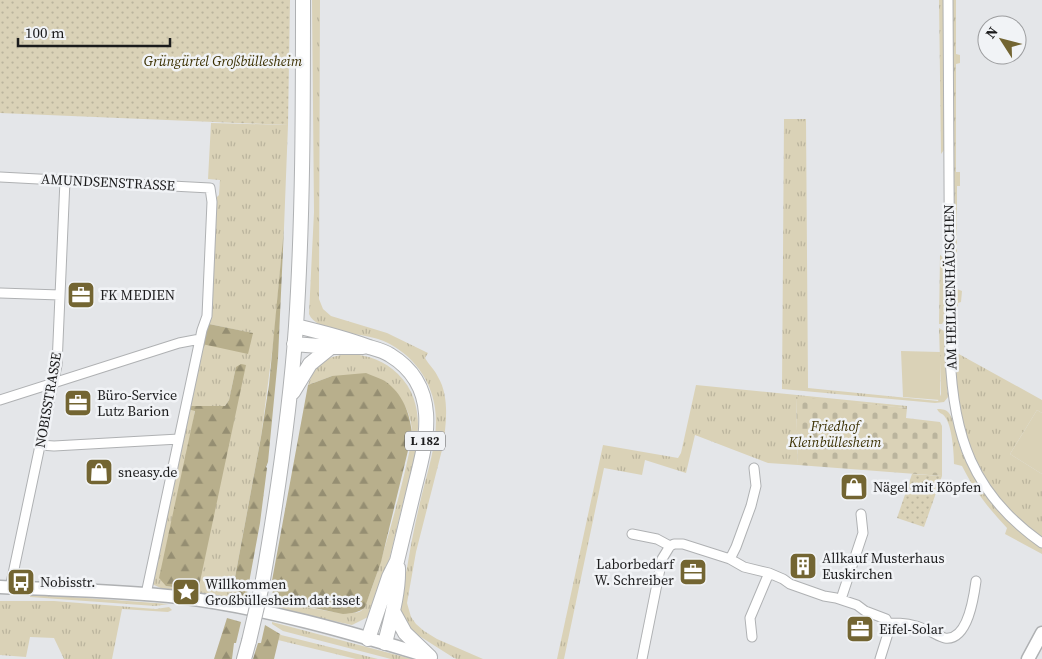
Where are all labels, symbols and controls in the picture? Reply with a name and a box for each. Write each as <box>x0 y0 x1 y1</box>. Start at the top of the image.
scale bar <box>18 15 170 47</box>
north arrow <box>977 15 1027 65</box>
text: 100 m <box>25 22 65 43</box>
text: N <box>980 22 1003 42</box>
park label: Grüngürtel Großbüllesheim <box>144 51 303 71</box>
street label: AMUNDSENSTRASSE <box>41 169 175 195</box>
street label: AM HEILIGENHÄUSCHEN <box>939 204 961 370</box>
office icon: FK MEDIEN <box>66 280 96 310</box>
place label: FK MEDIEN <box>100 285 175 305</box>
street label: NOBISSTRASSE <box>30 351 66 449</box>
place label: Büro-Service Lutz Barion <box>97 385 177 421</box>
office icon: Büro-Service Lutz Barion <box>63 388 93 418</box>
park label: Friedhof Kleinbüllesheim <box>787 416 882 452</box>
road number: L 182 <box>405 432 445 451</box>
shop icon: sneasy.de <box>84 457 114 487</box>
place label: sneasy.de <box>118 462 178 482</box>
shop icon: Nägel mit Köpfen <box>839 472 869 502</box>
place label: Nägel mit Köpfen <box>873 477 982 497</box>
place label: Allkauf Musterhaus Euskirchen <box>822 548 945 584</box>
building icon: Allkauf Musterhaus Euskirchen <box>788 551 818 581</box>
place label: Laborbedarf W. Schreiber <box>594 554 675 590</box>
office icon: Laborbedarf W. Schreiber <box>678 557 708 587</box>
bus stop icon: Nobisstr. <box>6 567 36 597</box>
place label: Nobisstr. <box>40 572 95 592</box>
place label: Willkommen Großbüllesheim dat isset <box>205 574 360 610</box>
place icon: Willkommen Großbüllesheim dat isset <box>171 577 201 607</box>
office icon: Eifel-Solar <box>845 614 875 644</box>
place label: Eifel-Solar <box>879 619 944 639</box>

